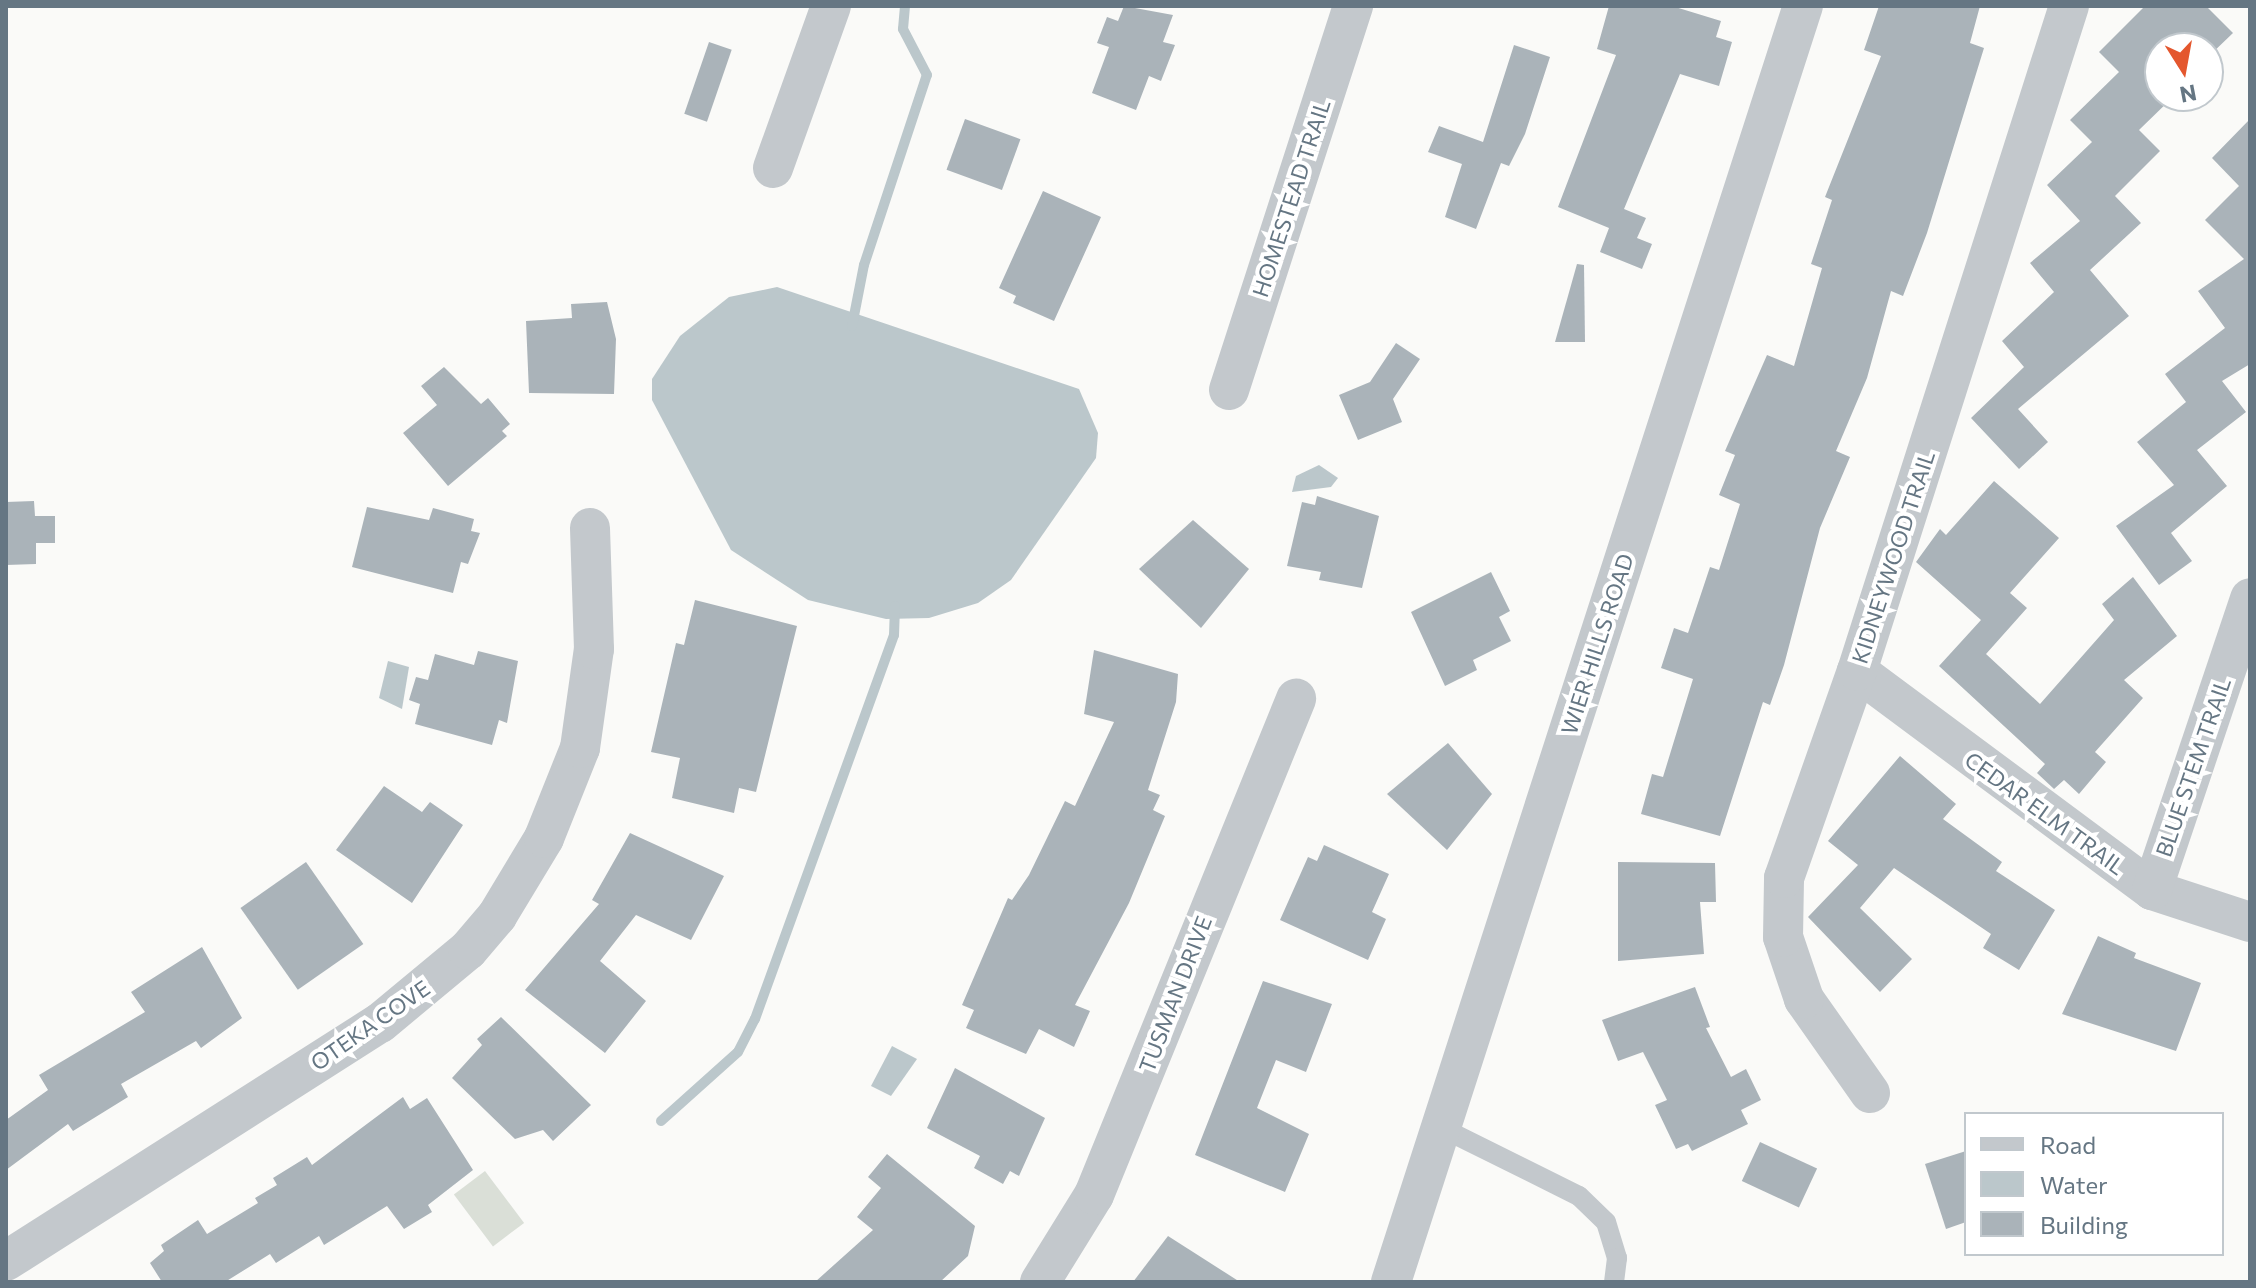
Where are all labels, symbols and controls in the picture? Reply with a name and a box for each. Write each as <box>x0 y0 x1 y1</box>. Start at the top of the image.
north arrow <box>2144 32 2224 112</box>
text: N <box>2178 79 2199 109</box>
street label: HOMESTEAD TRAIL <box>1247 96 1335 300</box>
street label: KIDNEYWOOD TRAIL <box>1846 447 1940 667</box>
street label: WIER HILLS ROAD <box>1555 550 1639 738</box>
street label: BLUE STEM TRAIL <box>2150 674 2236 860</box>
street label: CEDAR ELM TRAIL <box>1960 746 2130 880</box>
street label: TUSMAN DRIVE <box>1133 912 1217 1076</box>
street label: OTEKA COVE <box>305 974 435 1076</box>
legend <box>1964 1112 2224 1256</box>
text: Road <box>2040 1130 2096 1159</box>
text: Water <box>2040 1170 2108 1199</box>
text: Building <box>2040 1210 2128 1239</box>

